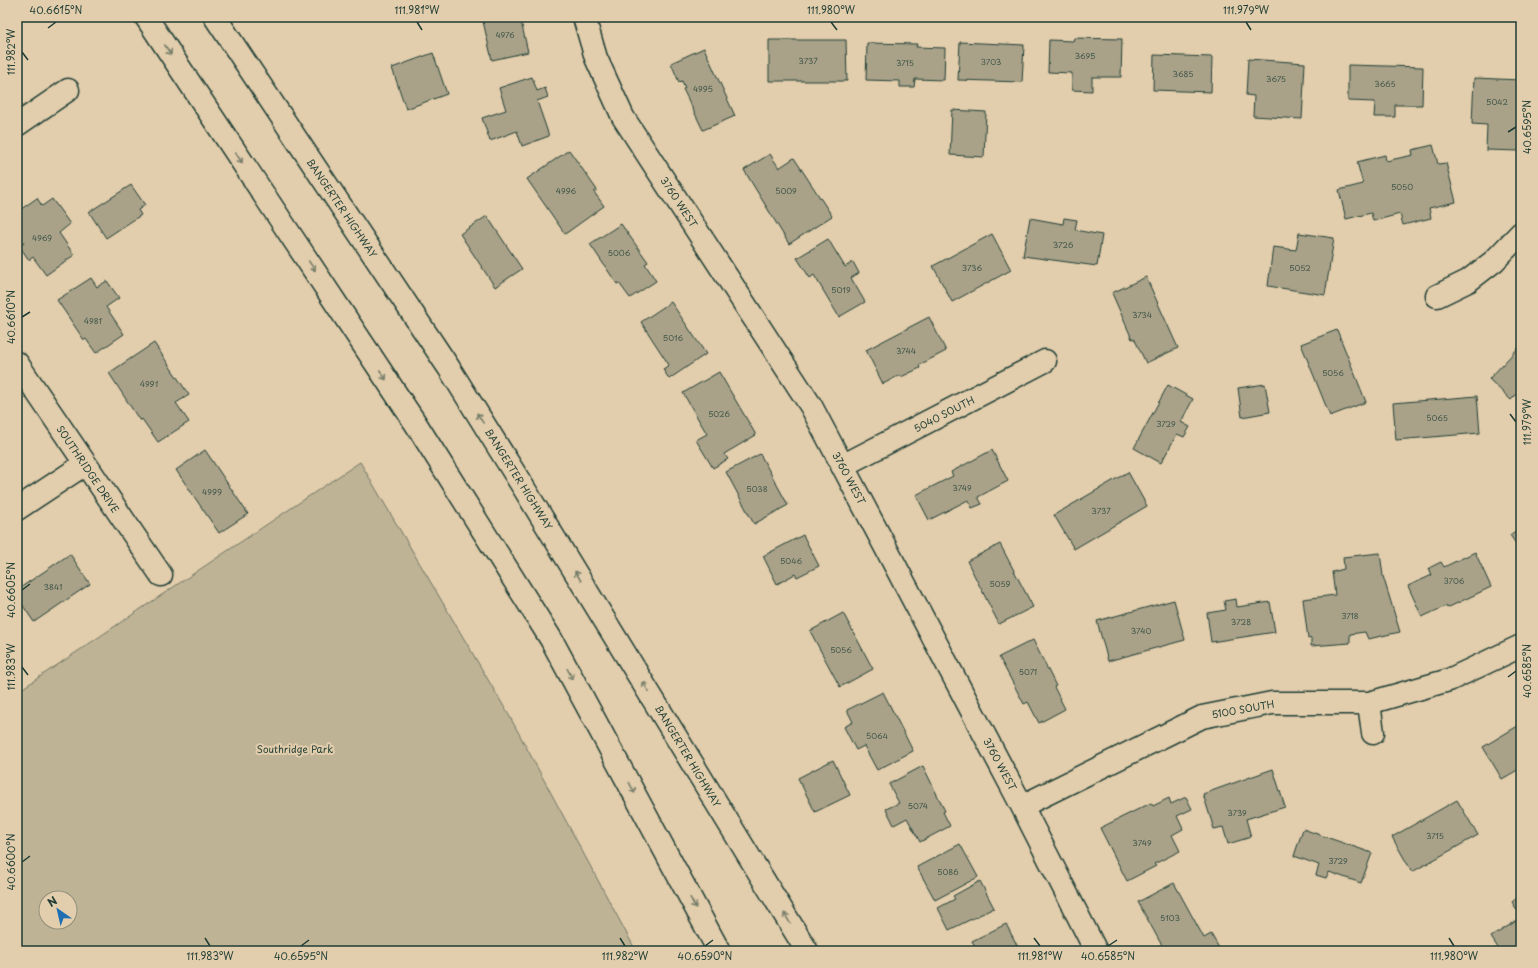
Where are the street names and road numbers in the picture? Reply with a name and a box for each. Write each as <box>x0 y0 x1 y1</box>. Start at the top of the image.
street label: BANGERTER HIGHWAY <box>303 155 382 261</box>
street label: 3760 WEST <box>657 173 702 230</box>
street label: 5040 SOUTH <box>911 392 977 435</box>
street label: SOUTHRIDGE DRIVE <box>54 422 123 515</box>
street label: BANGERTER HIGHWAY <box>482 425 557 533</box>
street label: 3760 WEST <box>829 449 870 507</box>
street label: 5100 SOUTH <box>1210 696 1276 721</box>
street label: BANGERTER HIGHWAY <box>652 702 725 810</box>
street label: 3760 WEST <box>980 735 1021 793</box>

